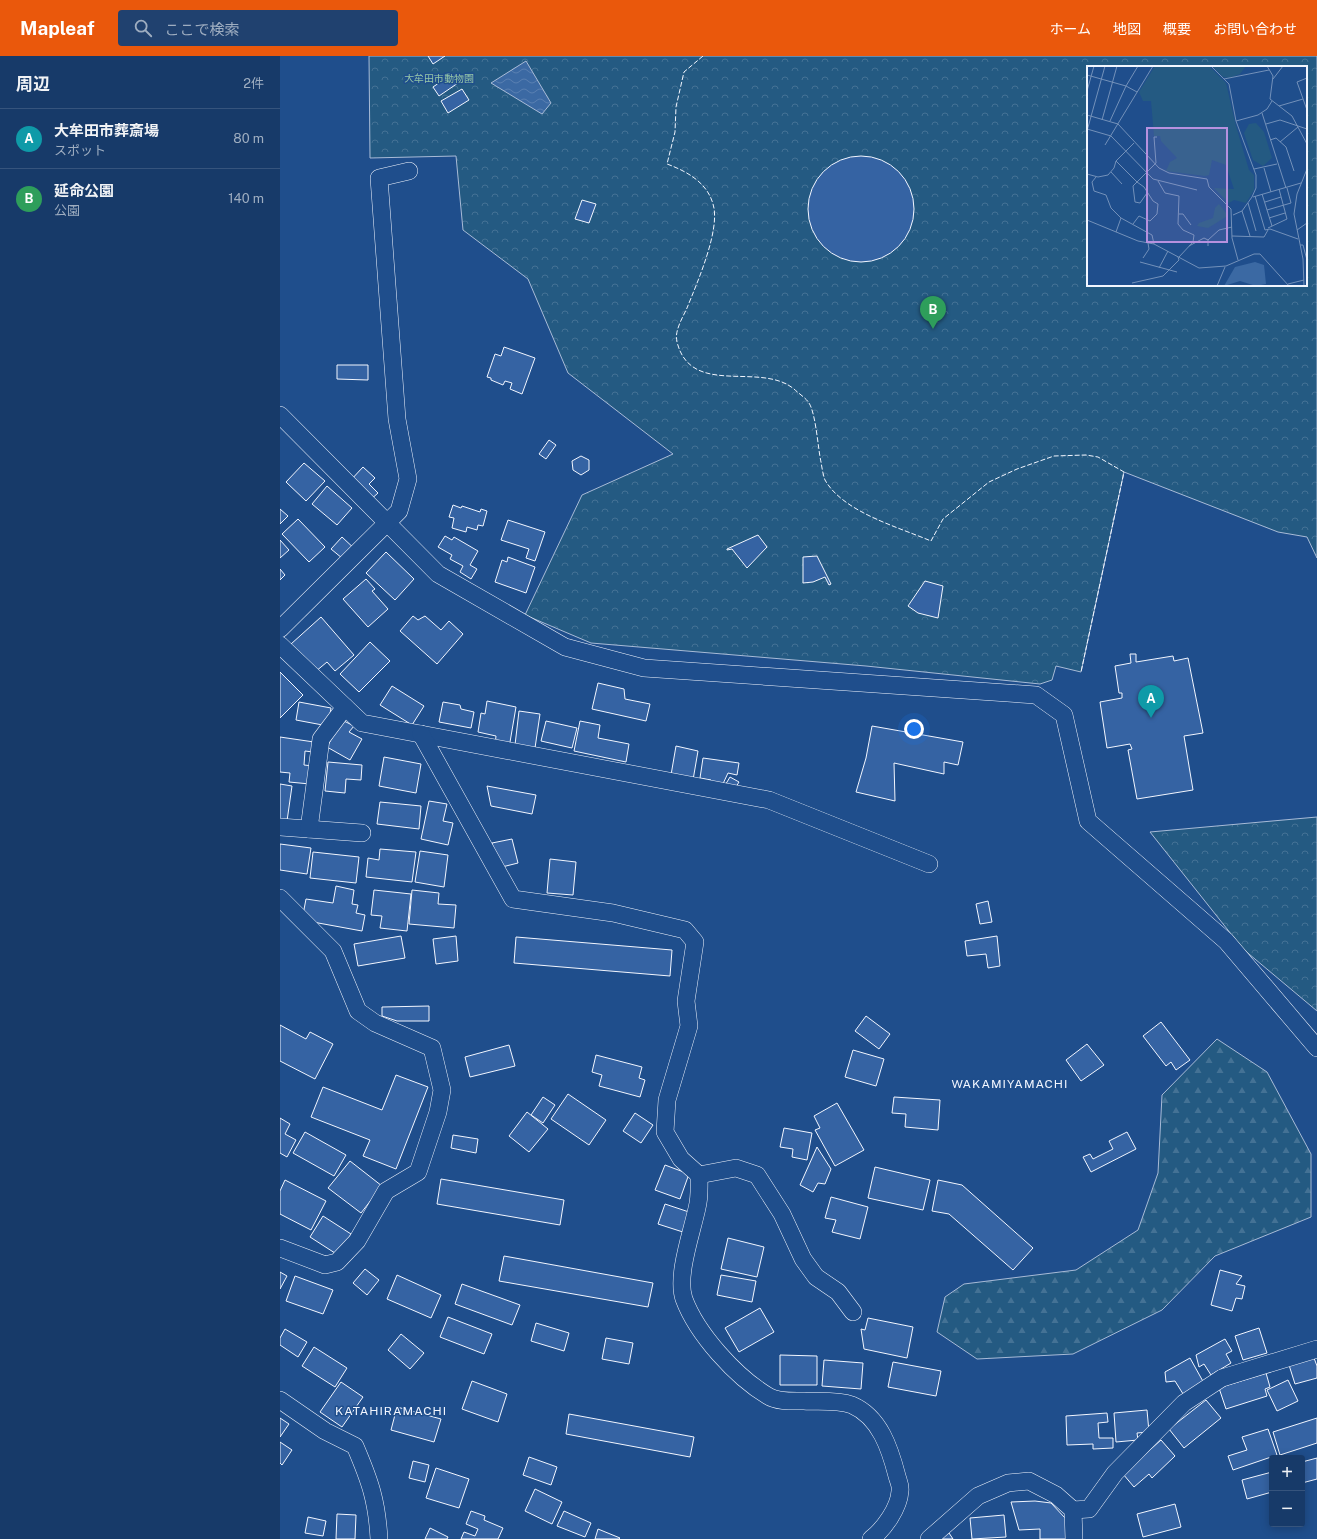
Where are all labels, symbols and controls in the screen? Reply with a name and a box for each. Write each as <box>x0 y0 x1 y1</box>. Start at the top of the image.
search box <box>118 10 398 46</box>
text: Mapleaf <box>20 17 94 39</box>
icon: search <box>132 17 154 39</box>
text: ここで検索 <box>164 21 239 38</box>
text: ホーム <box>1049 21 1091 37</box>
text: 地図 <box>1113 21 1141 37</box>
text: 概要 <box>1163 21 1191 37</box>
text: お問い合わせ <box>1213 21 1297 37</box>
inset map <box>1087 66 1307 286</box>
park label: 大牟田市動物園 <box>404 72 474 84</box>
text: 周辺 <box>16 74 50 94</box>
text: 2件 <box>243 76 264 91</box>
text: 大牟田市葬斎場 <box>54 122 159 139</box>
text: A <box>24 131 34 146</box>
text: 80 m <box>233 131 264 146</box>
text: スポット <box>54 143 106 158</box>
text: 延命公園 <box>54 182 114 199</box>
text: B <box>25 191 33 206</box>
text: 140 m <box>228 191 264 206</box>
text: 公園 <box>54 203 80 218</box>
pin: B <box>920 296 946 329</box>
pin: A <box>1138 685 1164 718</box>
your location <box>904 719 924 739</box>
district label: WAKAMIYAMACHI <box>952 1077 1068 1091</box>
district label: KATAHIRAMACHI <box>335 1404 447 1418</box>
map controls <box>1269 1455 1305 1527</box>
button: + <box>1269 1455 1305 1491</box>
button: − <box>1269 1491 1305 1527</box>

